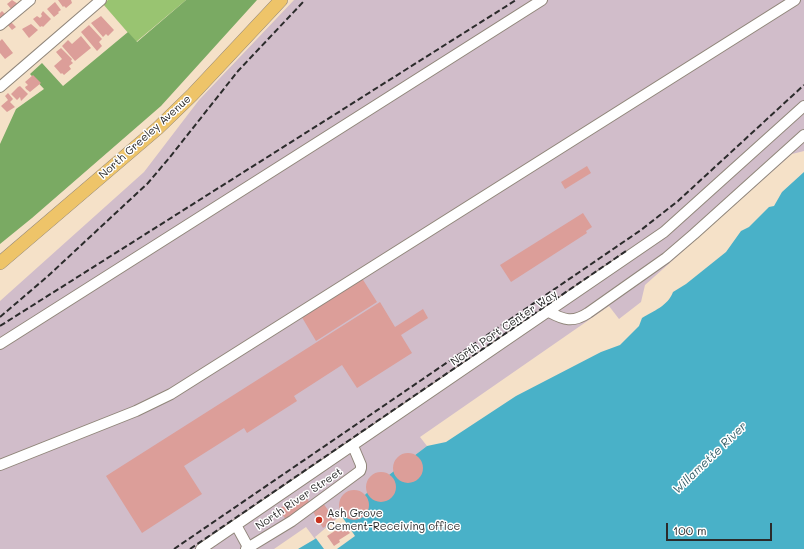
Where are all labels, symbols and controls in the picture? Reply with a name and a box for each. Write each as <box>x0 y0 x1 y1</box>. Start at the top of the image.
street label: North Greeley Avenue <box>96 92 194 182</box>
street label: North Port Center Way <box>448 287 560 369</box>
water label: Willamette River <box>670 419 750 497</box>
street label: North River Street <box>253 465 345 533</box>
place label: Ash Grove Cement-Receiving office <box>327 507 460 533</box>
marker: Ash Grove Cement-Receiving office <box>314 515 324 525</box>
scale bar <box>668 515 774 541</box>
text: 100 m <box>673 522 707 538</box>

